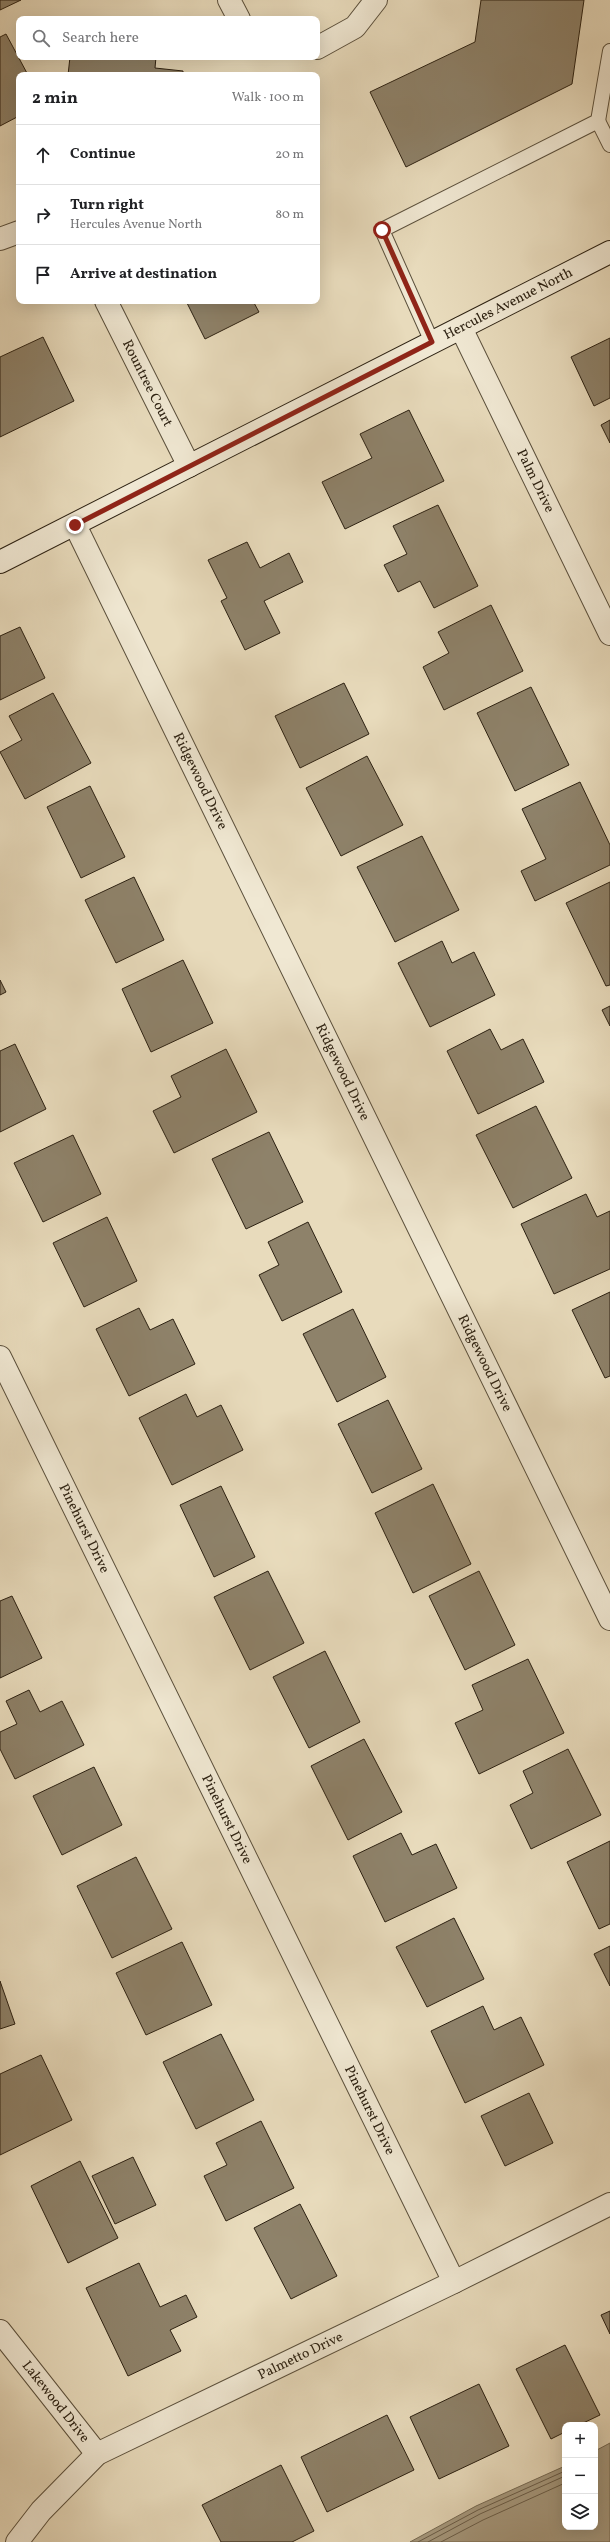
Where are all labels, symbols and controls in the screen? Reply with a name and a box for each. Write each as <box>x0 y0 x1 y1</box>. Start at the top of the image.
search box <box>16 16 320 60</box>
icon: search <box>30 27 52 49</box>
text: Search here <box>62 28 139 49</box>
text: 2 min <box>32 87 78 110</box>
text: Walk · 100 m <box>232 89 304 107</box>
icon: ahead <box>32 144 54 166</box>
text: Continue <box>70 144 135 165</box>
text: 20 m <box>275 146 304 164</box>
text: Turn right <box>70 195 144 216</box>
icon: right <box>32 204 54 226</box>
text: 80 m <box>275 206 304 224</box>
text: Hercules Avenue North <box>70 216 202 234</box>
route start <box>373 221 391 239</box>
street label: Hercules Avenue North <box>440 263 576 345</box>
icon: arrive <box>32 264 54 286</box>
text: Arrive at destination <box>70 264 217 285</box>
street label: Rountree Court <box>117 336 177 430</box>
street label: Palm Drive <box>512 446 559 516</box>
route end <box>66 516 84 534</box>
street label: Ridgewood Drive <box>168 729 232 833</box>
street label: Ridgewood Drive <box>311 1020 375 1124</box>
street label: Ridgewood Drive <box>453 1311 517 1415</box>
street label: Pinehurst Drive <box>54 1481 114 1577</box>
street label: Pinehurst Drive <box>197 1771 257 1868</box>
street label: Pinehurst Drive <box>340 2062 400 2158</box>
street label: Palmetto Drive <box>255 2327 347 2385</box>
street label: Lakewood Drive <box>18 2357 94 2447</box>
map controls <box>562 2422 598 2530</box>
button: + <box>562 2422 598 2458</box>
button: − <box>562 2458 598 2494</box>
button: layers <box>562 2494 598 2530</box>

